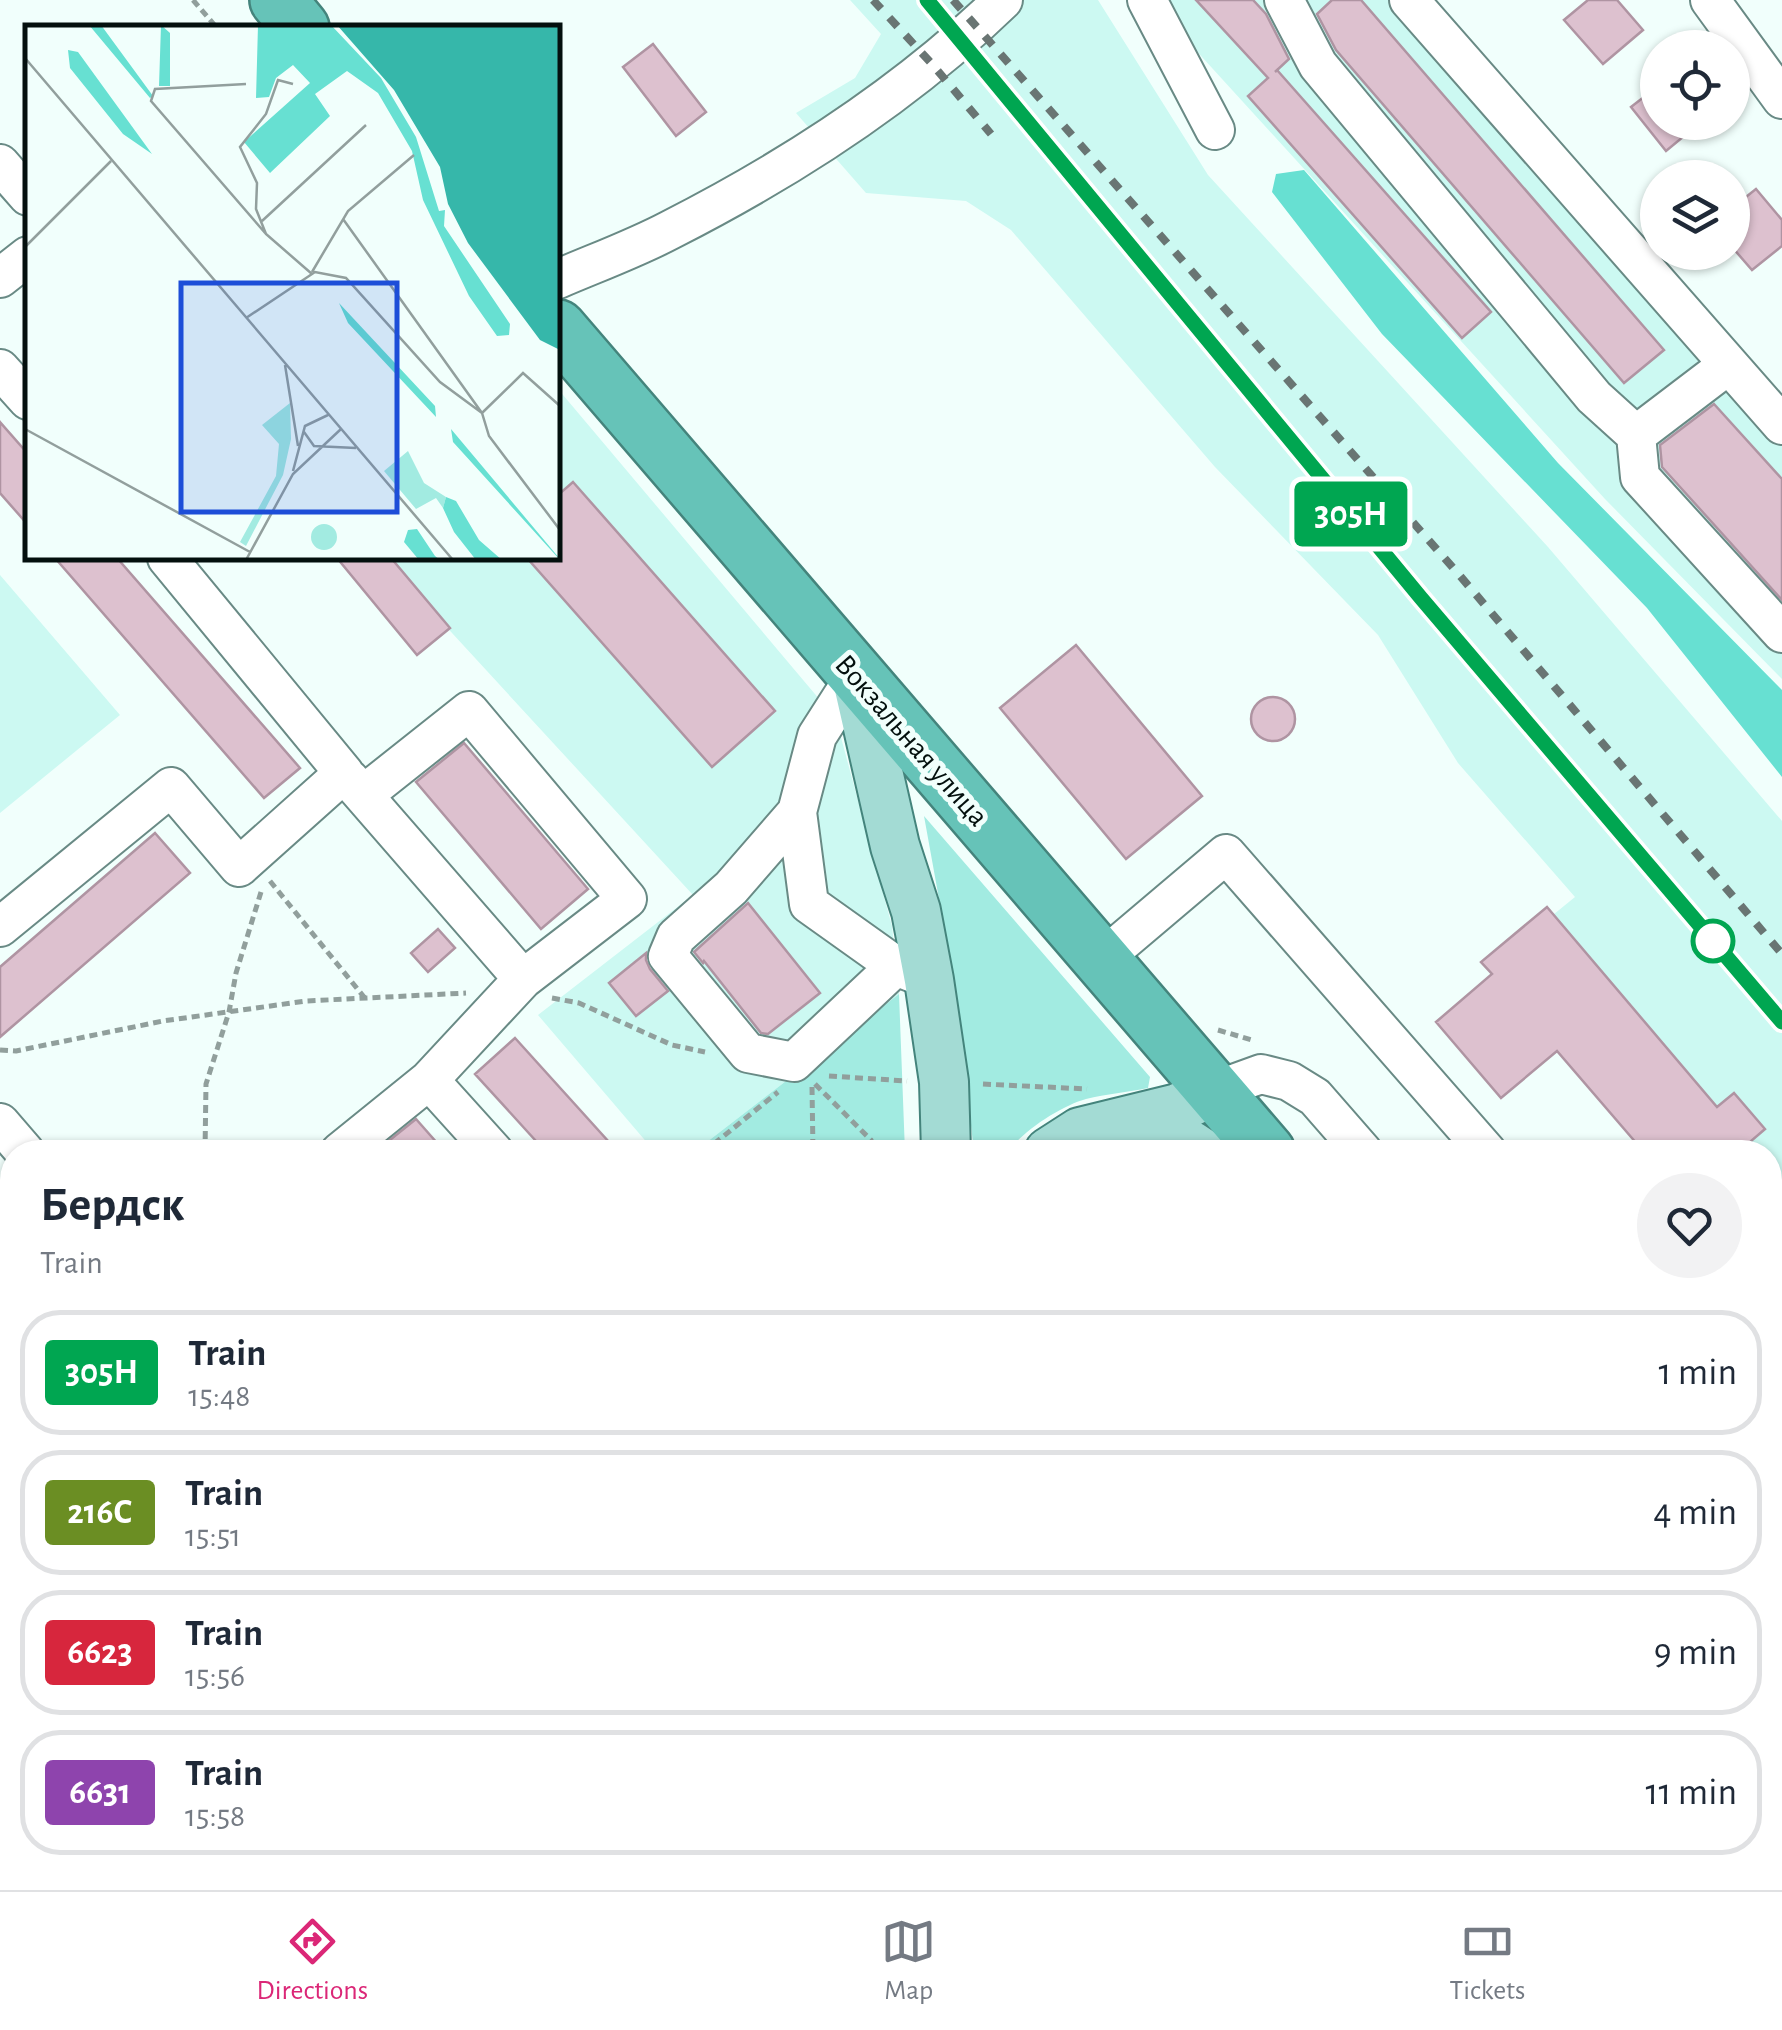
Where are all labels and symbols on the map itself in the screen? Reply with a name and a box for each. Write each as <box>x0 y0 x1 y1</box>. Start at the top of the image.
inset map <box>25 25 560 560</box>
line badge: 305Н <box>1281 482 1421 546</box>
street label: Вокзальная улица <box>829 649 994 832</box>
unlabelled marker <box>1692 920 1734 962</box>

